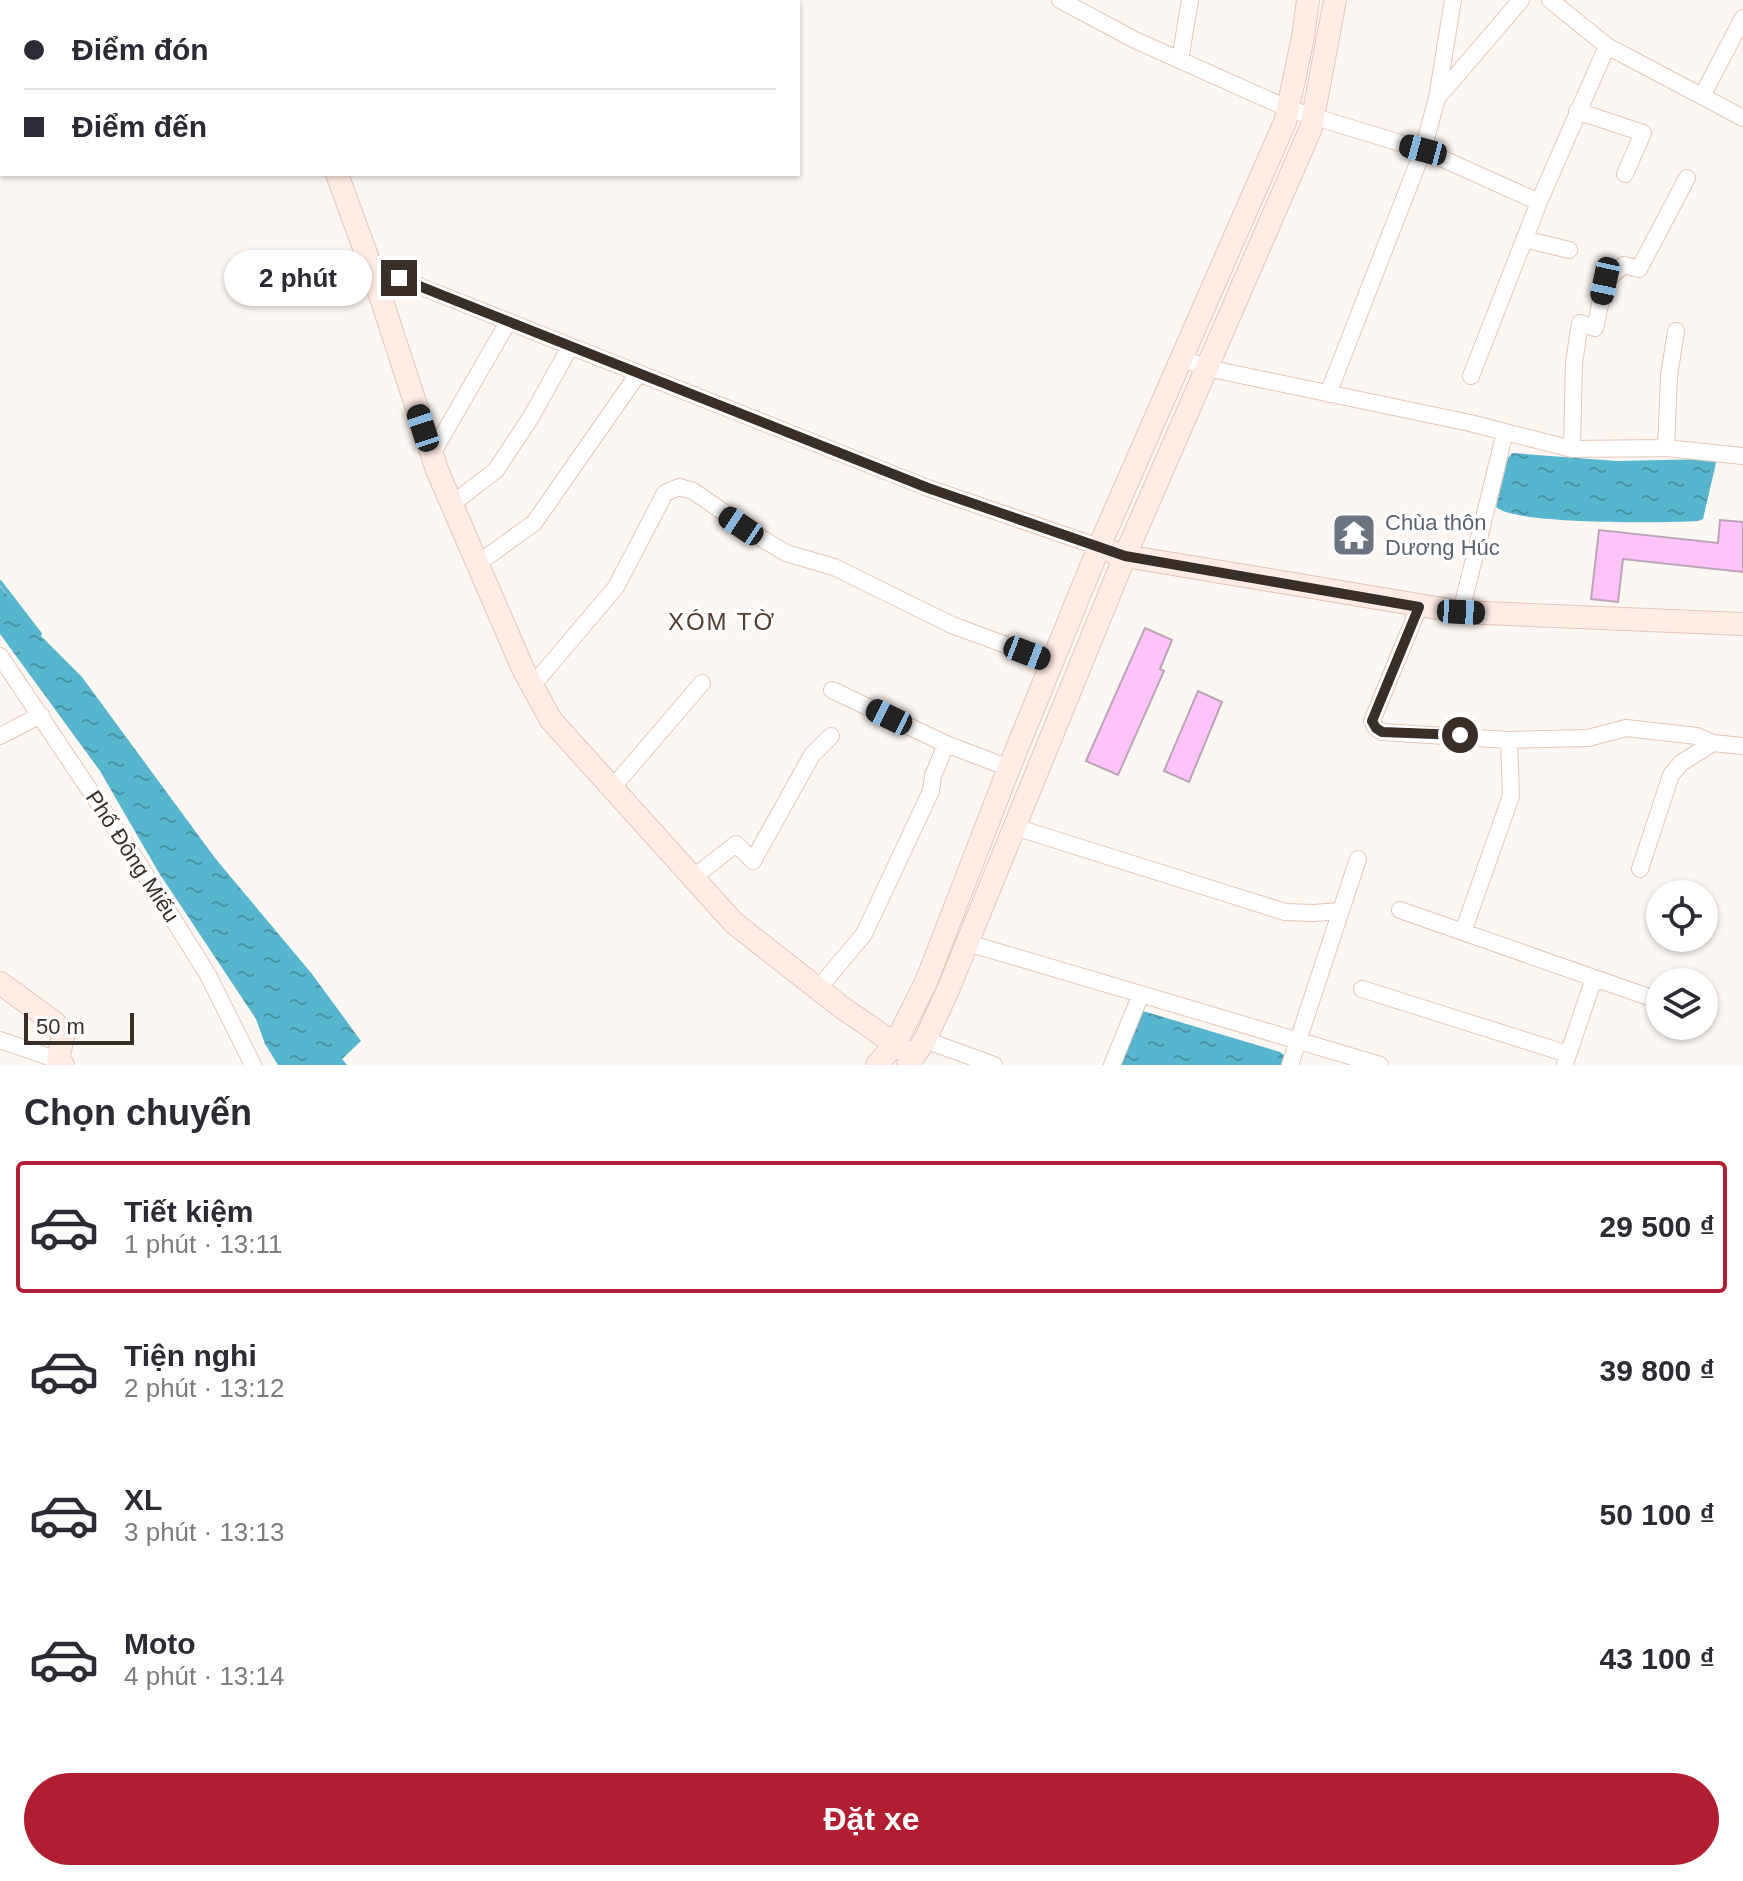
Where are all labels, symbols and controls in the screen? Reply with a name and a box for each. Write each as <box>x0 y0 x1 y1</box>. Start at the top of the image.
text: Điểm đón <box>72 33 209 66</box>
text: Điểm đến <box>72 110 207 143</box>
car <box>1397 132 1449 168</box>
callout: 2 phút <box>223 250 371 306</box>
car <box>1588 255 1622 307</box>
route end <box>381 260 417 296</box>
text: 2 phút <box>259 263 337 293</box>
car <box>404 401 442 455</box>
car <box>714 503 768 549</box>
place label: Chùa thôn Dương Húc <box>1385 510 1500 560</box>
temple icon: Chùa thôn Dương Húc <box>1330 511 1378 559</box>
car <box>1436 599 1486 625</box>
district label: XÓM TỜ <box>668 608 776 635</box>
car <box>1000 633 1054 673</box>
car <box>862 696 916 738</box>
route start <box>1442 717 1478 753</box>
street label: Phố Đông Miếu <box>81 786 184 927</box>
map controls <box>1646 880 1718 1040</box>
button: locate <box>1646 880 1718 952</box>
button: layers <box>1646 968 1718 1040</box>
scale bar <box>24 1009 134 1045</box>
text: 50 m <box>36 1014 85 1039</box>
text: Chọn chuyến <box>24 1092 252 1133</box>
icon: car <box>28 1191 100 1263</box>
text: Tiết kiệm <box>124 1195 254 1228</box>
text: 29 500 ₫ <box>1600 1210 1715 1243</box>
text: 1 phút · 13:11 <box>124 1229 283 1259</box>
icon: car <box>28 1335 100 1407</box>
text: Tiện nghi <box>124 1339 257 1372</box>
text: 39 800 ₫ <box>1600 1354 1715 1387</box>
text: 2 phút · 13:12 <box>124 1373 284 1403</box>
icon: car <box>28 1479 100 1551</box>
text: XL <box>124 1483 162 1516</box>
text: 50 100 ₫ <box>1600 1498 1715 1531</box>
text: 3 phút · 13:13 <box>124 1517 284 1547</box>
icon: car <box>28 1623 100 1695</box>
text: Moto <box>124 1627 196 1660</box>
text: 43 100 ₫ <box>1600 1642 1715 1675</box>
text: 4 phút · 13:14 <box>124 1661 284 1691</box>
button: Đặt xe <box>24 1773 1719 1865</box>

